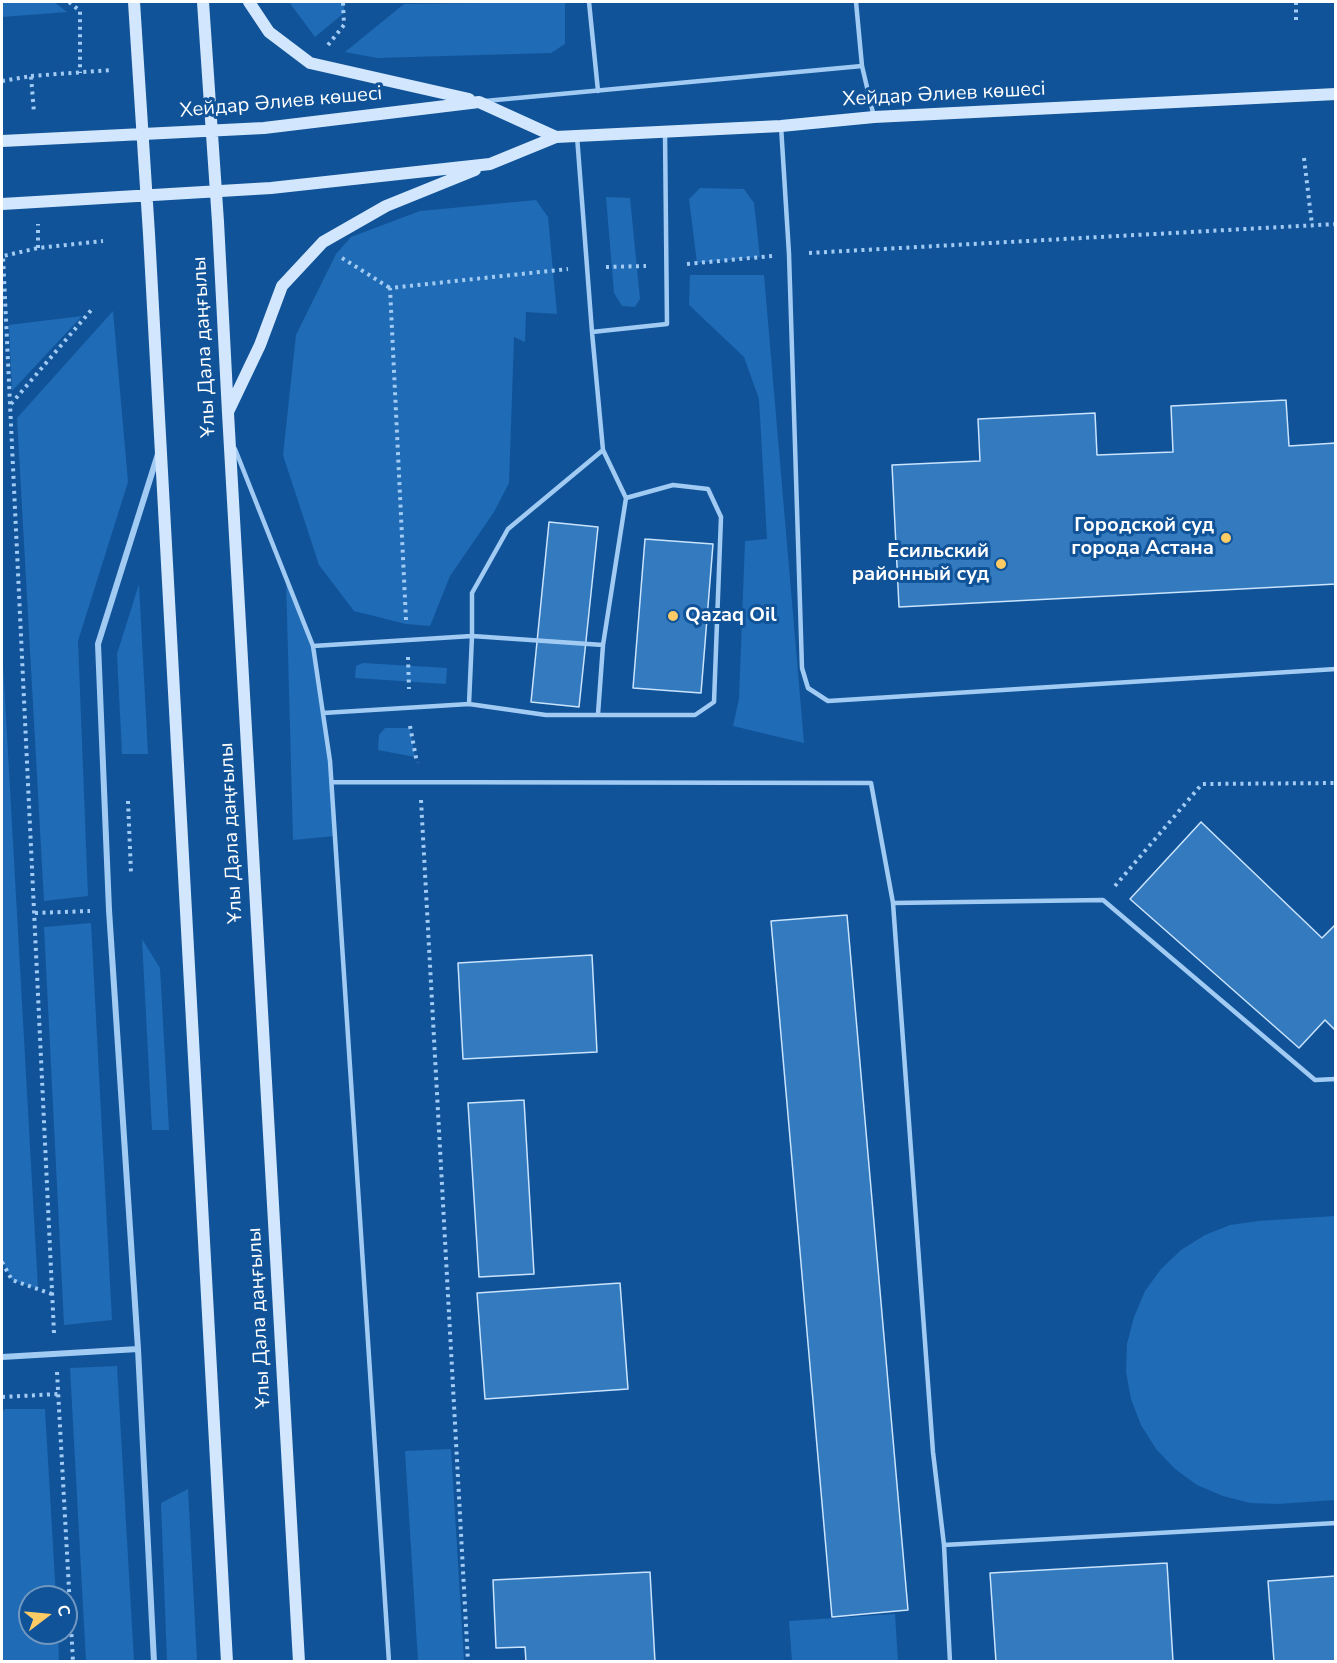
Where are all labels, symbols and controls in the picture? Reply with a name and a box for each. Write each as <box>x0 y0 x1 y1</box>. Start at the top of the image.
street label: Хейдар Әлиев көшесі <box>842 78 1046 112</box>
street label: Хейдар Әлиев көшесі <box>179 82 383 124</box>
street label: Ұлы Дала даңғылы <box>188 256 222 438</box>
place label: Городской суд города Астана <box>1071 514 1214 561</box>
marker: Городской суд города Астана <box>1219 531 1233 545</box>
place label: Есильский районный суд <box>852 540 989 587</box>
marker: Есильский районный суд <box>994 557 1008 571</box>
place label: Qazaq Oil <box>685 604 777 628</box>
marker: Qazaq Oil <box>666 609 680 623</box>
street label: Ұлы Дала даңғылы <box>215 742 249 924</box>
street label: Ұлы Дала даңғылы <box>243 1227 277 1409</box>
north arrow <box>18 1585 78 1645</box>
text: С <box>51 1602 75 1619</box>

